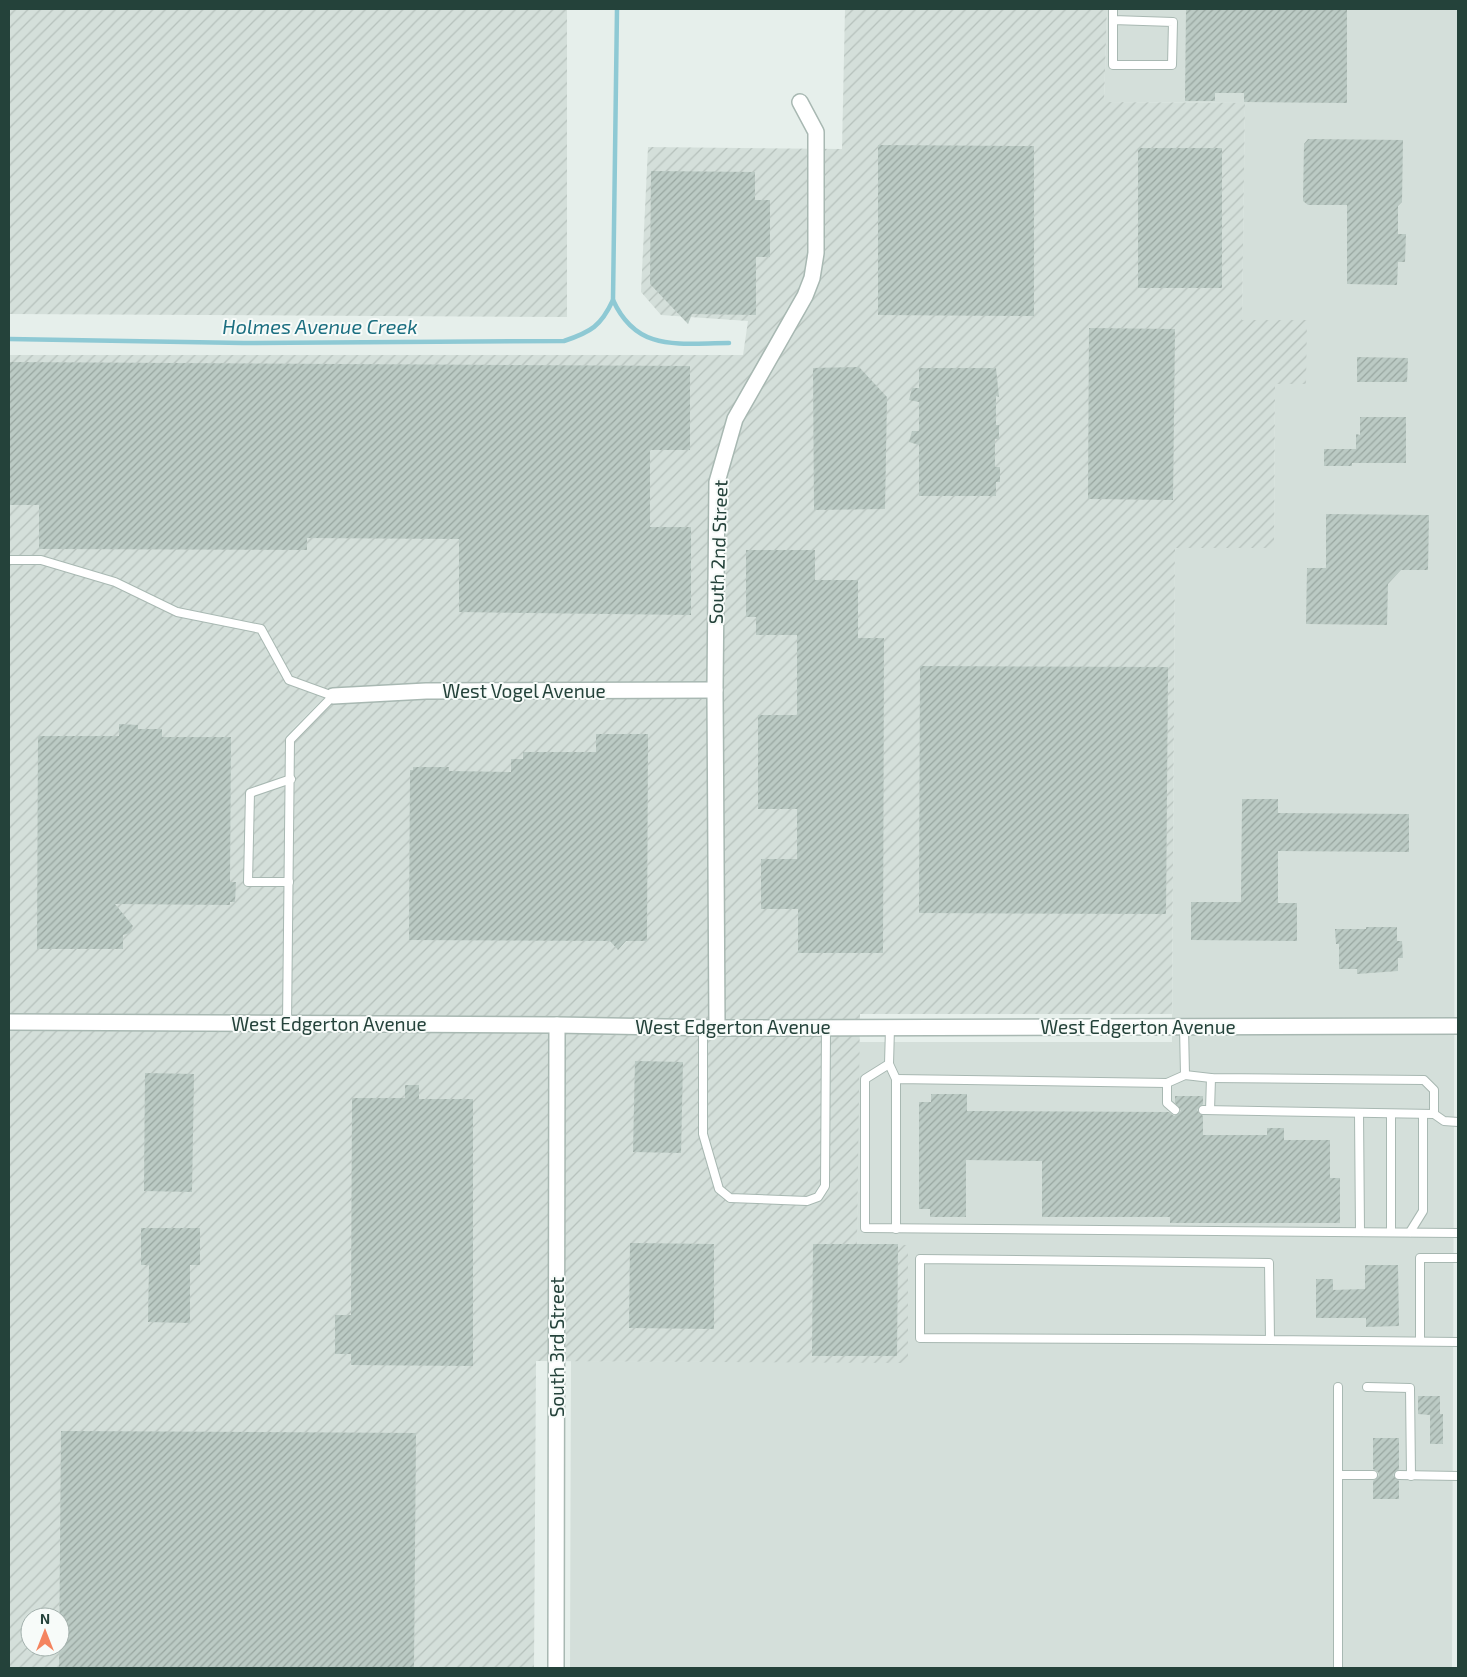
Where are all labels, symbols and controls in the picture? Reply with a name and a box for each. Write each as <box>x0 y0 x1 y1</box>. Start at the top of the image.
water label: Holmes Avenue Creek <box>222 314 418 338</box>
street label: South 2nd Street <box>703 479 732 625</box>
street label: West Vogel Avenue <box>442 679 606 702</box>
street label: West Edgerton Avenue <box>231 1012 427 1035</box>
street label: West Edgerton Avenue <box>635 1015 831 1038</box>
street label: West Edgerton Avenue <box>1040 1015 1236 1038</box>
street label: South 3rd Street <box>545 1277 568 1417</box>
north arrow <box>20 1607 70 1657</box>
text: N <box>40 1610 50 1627</box>

